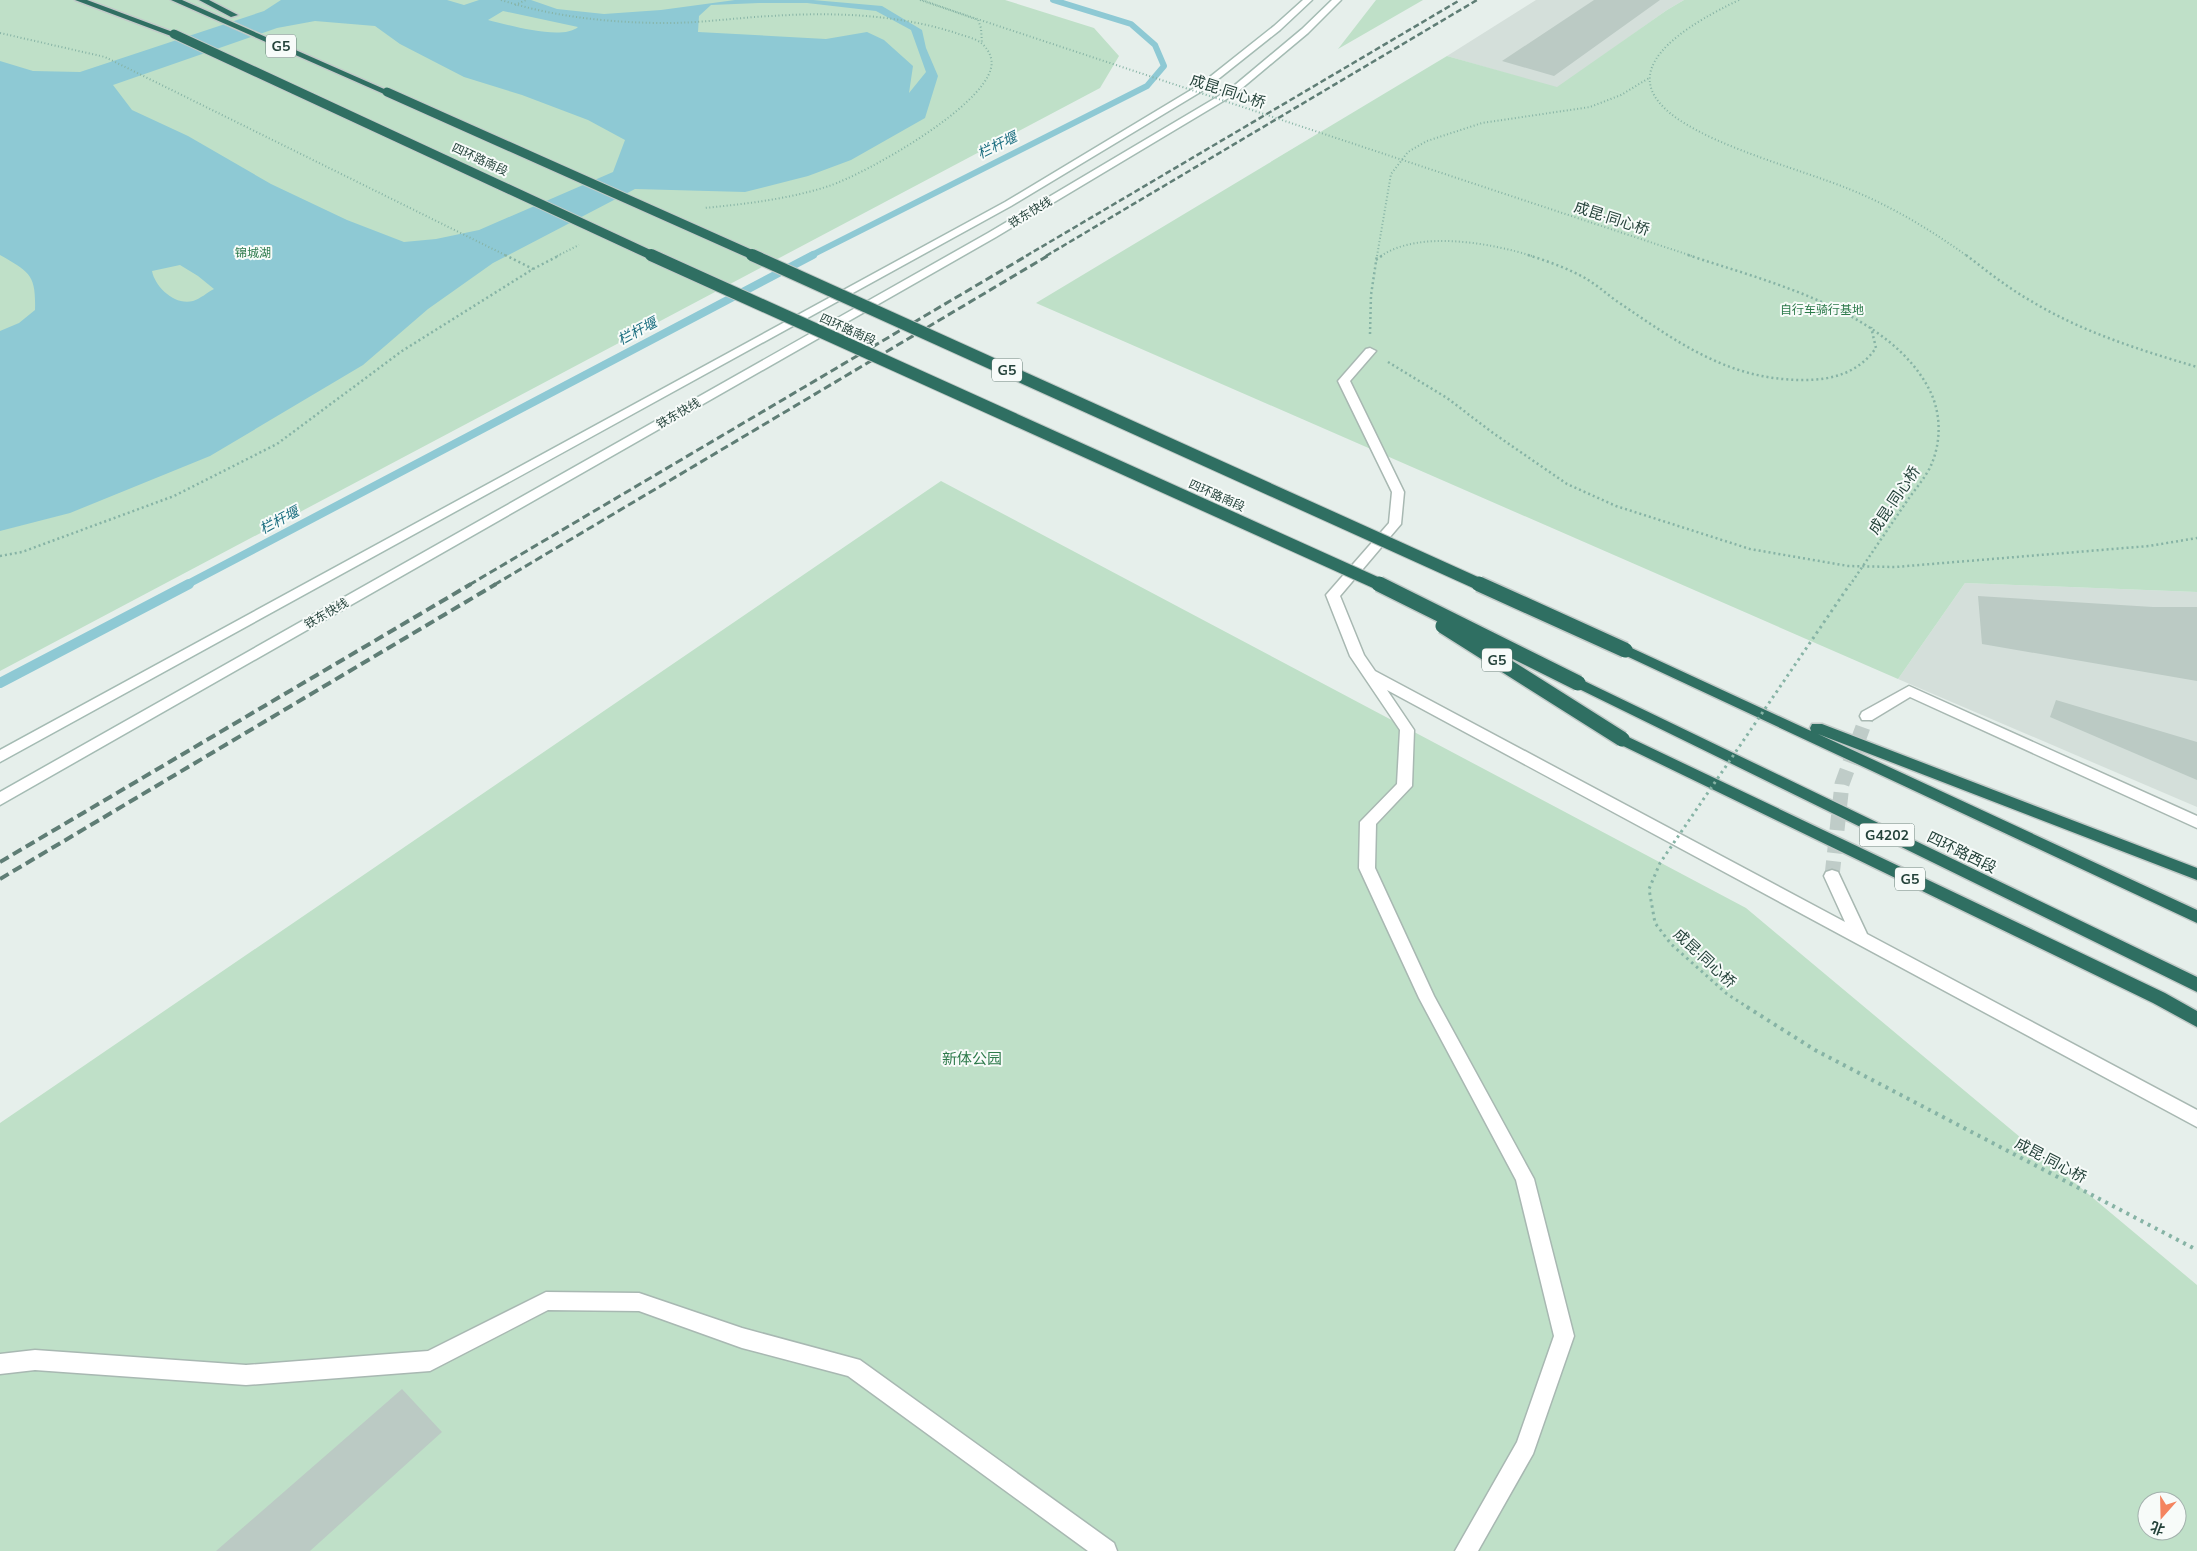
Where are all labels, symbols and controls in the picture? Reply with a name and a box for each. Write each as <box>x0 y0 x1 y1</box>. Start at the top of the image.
road number: G5 <box>266 34 296 58</box>
street label: 成昆·同心桥 <box>1188 70 1268 112</box>
water label: 栏杆堰 <box>974 127 1022 162</box>
street label: 四环路南段 <box>450 140 510 178</box>
street label: 铁东快线 <box>1006 193 1054 231</box>
street label: 成昆·同心桥 <box>1572 197 1652 239</box>
park label: 锦城湖 <box>235 245 271 260</box>
park label: 自行车骑行基地 <box>1780 302 1864 317</box>
street label: 四环路南段 <box>818 310 878 348</box>
water label: 栏杆堰 <box>614 312 662 349</box>
road number: G5 <box>992 358 1022 382</box>
street label: 铁东快线 <box>653 395 703 431</box>
street label: 成昆·同心桥 <box>1864 462 1924 538</box>
street label: 四环路南段 <box>1187 476 1247 514</box>
water label: 栏杆堰 <box>256 501 304 538</box>
street label: 铁东快线 <box>301 595 351 631</box>
road number: G5 <box>1482 648 1512 672</box>
road number: G4202 <box>1860 824 1914 846</box>
street label: 四环路西段 <box>1924 827 2000 877</box>
road number: G5 <box>1895 868 1925 891</box>
street label: 成昆·同心桥 <box>1670 924 1740 992</box>
park label: 新体公园 <box>942 1049 1002 1068</box>
street label: 成昆·同心桥 <box>2012 1133 2090 1187</box>
north arrow <box>2137 1491 2187 1541</box>
text: 北 <box>2148 1517 2167 1539</box>

